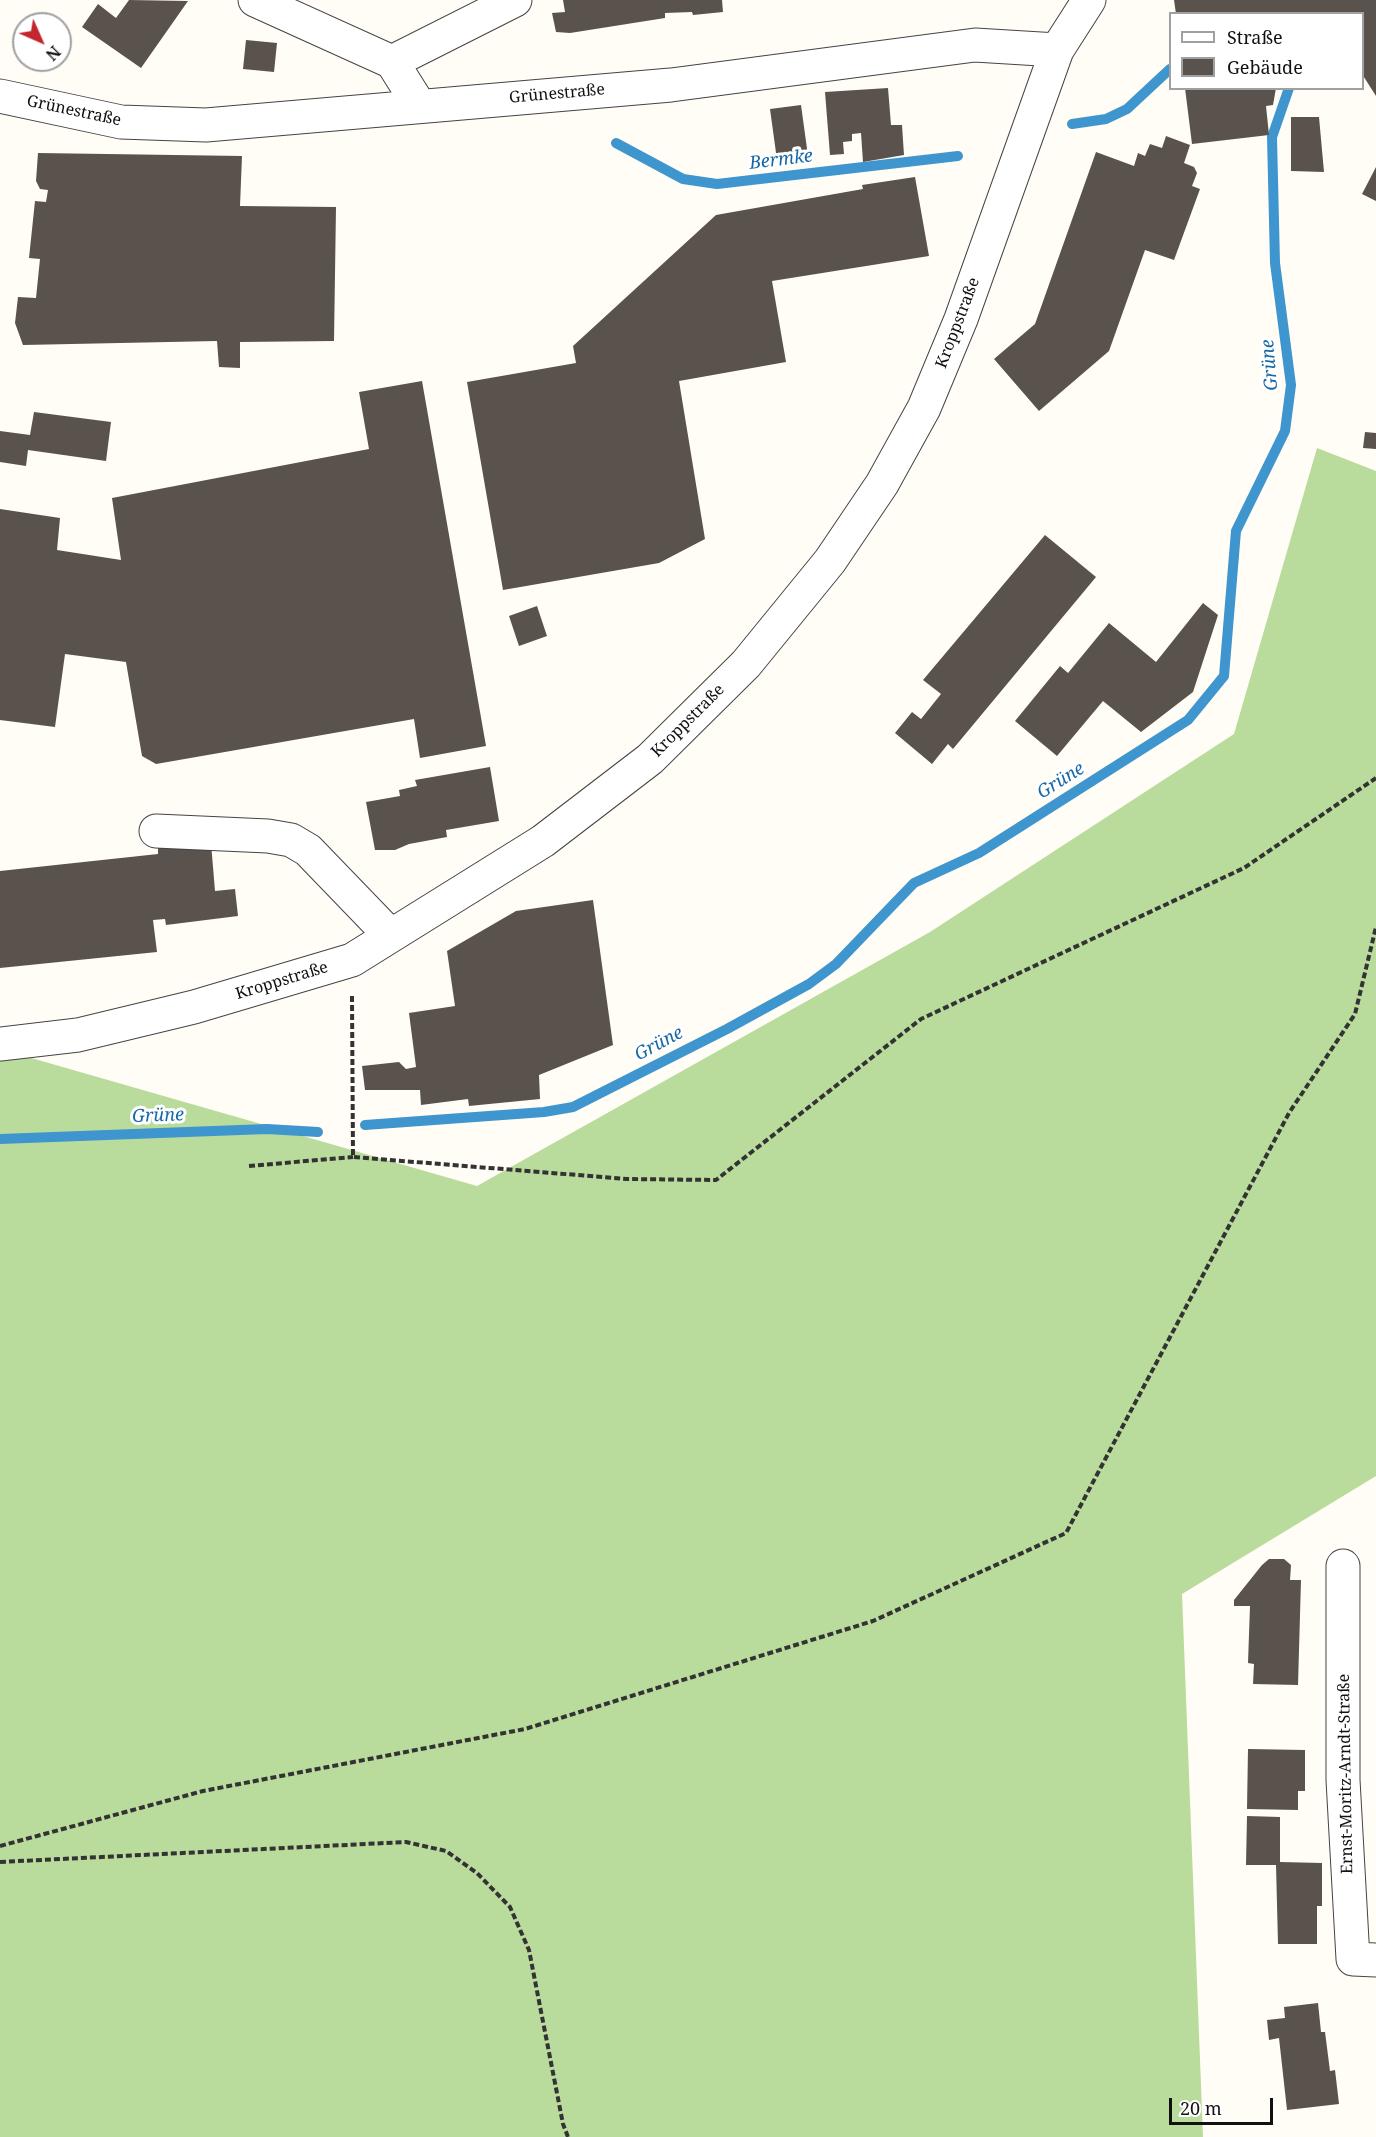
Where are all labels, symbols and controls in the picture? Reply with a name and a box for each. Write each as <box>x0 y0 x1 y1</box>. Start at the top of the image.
north arrow <box>12 12 72 72</box>
legend <box>1169 12 1364 90</box>
text: Straße <box>1227 25 1283 49</box>
text: N <box>41 41 66 66</box>
text: Gebäude <box>1227 55 1303 79</box>
street label: Grünestraße <box>508 80 606 108</box>
street label: Grünestraße <box>25 92 123 130</box>
water label: Bermke <box>748 145 814 175</box>
street label: Kroppstraße <box>932 275 984 371</box>
water label: Grüne <box>1257 338 1283 392</box>
street label: Kroppstraße <box>647 680 729 762</box>
water label: Grüne <box>1033 758 1089 804</box>
street label: Kroppstraße <box>233 958 331 1004</box>
water label: Grüne <box>631 1022 687 1066</box>
water label: Grüne <box>132 1104 184 1128</box>
street label: Ernst-Moritz-Arndt-Straße <box>1335 1674 1357 1874</box>
scale bar <box>1172 2086 1276 2124</box>
text: 20 m <box>1180 2096 1222 2120</box>

